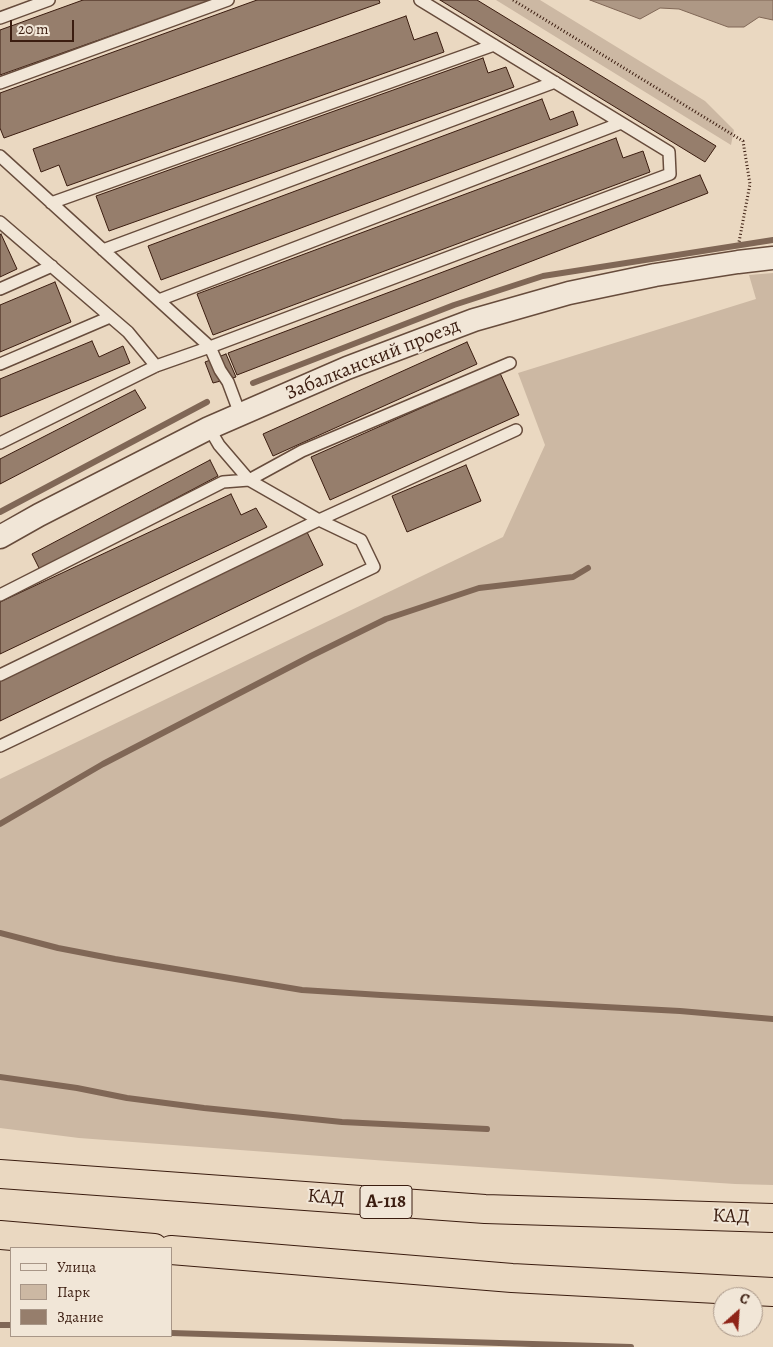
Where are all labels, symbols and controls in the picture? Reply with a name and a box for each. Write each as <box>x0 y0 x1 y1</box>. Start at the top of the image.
scale bar <box>12 10 76 42</box>
text: 20 m <box>18 19 49 39</box>
street label: Забалканский проезд <box>282 314 464 406</box>
street label: КАД <box>307 1185 345 1211</box>
road number: А-118 <box>360 1186 412 1218</box>
street label: КАД <box>712 1204 750 1230</box>
legend <box>10 1247 172 1337</box>
text: Улица <box>57 1257 96 1277</box>
text: Парк <box>57 1282 90 1302</box>
north arrow <box>713 1287 763 1337</box>
text: С <box>736 1289 752 1309</box>
text: Здание <box>57 1307 104 1327</box>

